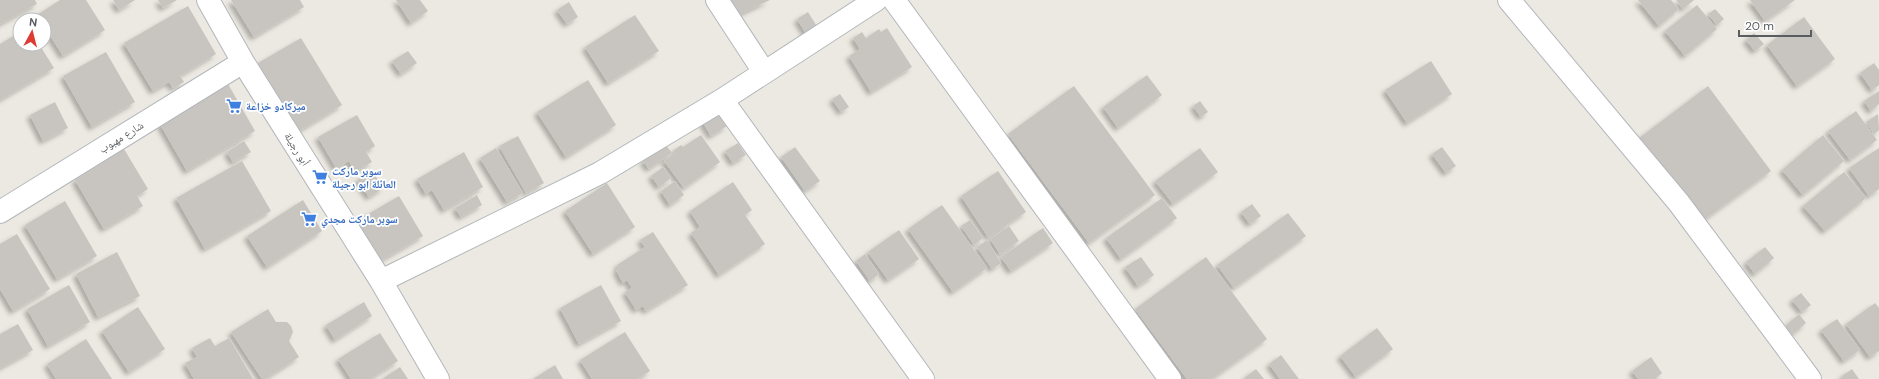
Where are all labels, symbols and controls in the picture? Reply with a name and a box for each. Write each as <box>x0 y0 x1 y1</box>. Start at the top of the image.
north arrow <box>12 12 52 52</box>
scale bar <box>1739 12 1811 38</box>
text: N <box>28 15 38 30</box>
text: 20 m <box>1745 18 1774 34</box>
supermarket icon: ميركادو خزاعة <box>225 97 243 115</box>
place label: ميركادو خزاعة <box>246 99 306 113</box>
street label: شارع مهبوب <box>96 118 146 156</box>
street label: أبو رجيلة <box>281 130 313 168</box>
place label: سوبر ماركت العائلة ابو رجيلة <box>332 164 396 191</box>
supermarket icon: سوبر ماركت العائلة ابو رجيلة <box>311 168 329 186</box>
supermarket icon: سوبر ماركت مجدي <box>300 210 318 228</box>
place label: سوبر ماركت مجدي <box>321 212 398 228</box>

